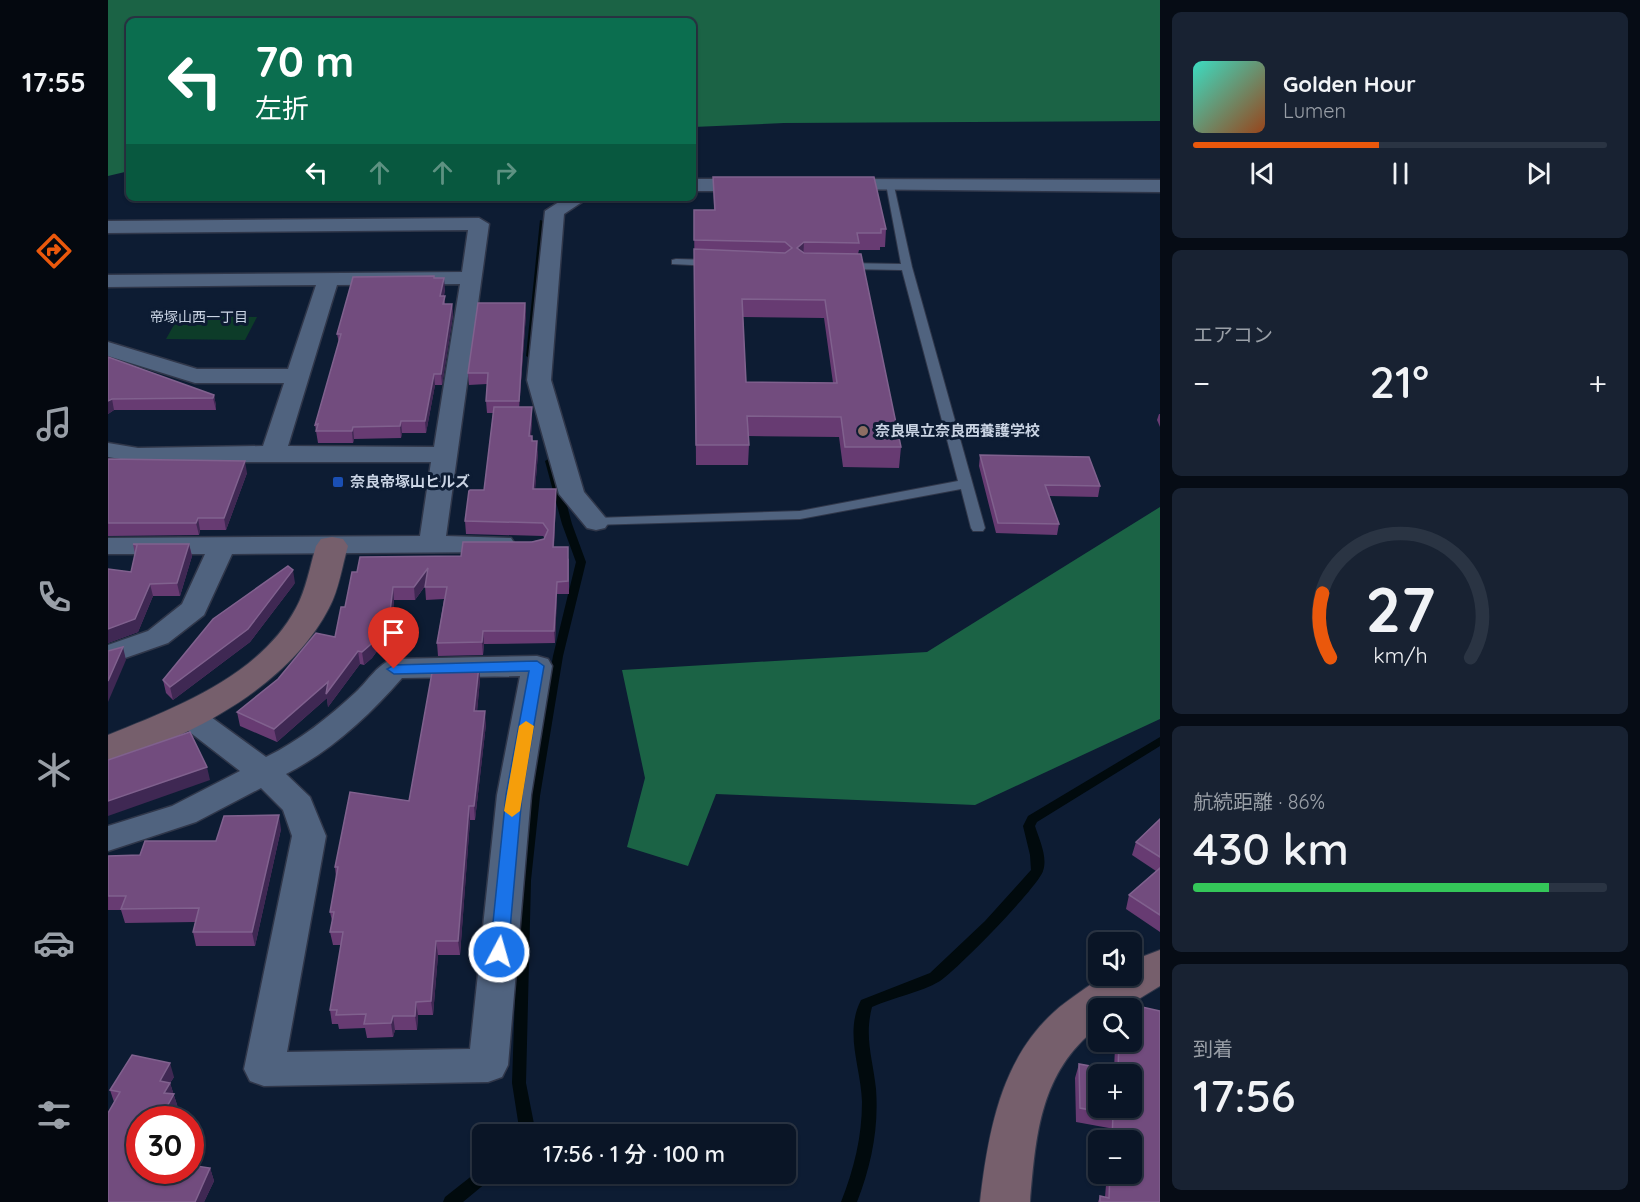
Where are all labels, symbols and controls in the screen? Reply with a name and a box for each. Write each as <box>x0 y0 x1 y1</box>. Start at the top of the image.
text: 70 m <box>255 35 354 88</box>
icon: left <box>156 42 234 120</box>
text: 17:55 <box>22 65 86 99</box>
text: Golden Hour <box>1283 70 1416 98</box>
text: 左折 <box>255 91 309 125</box>
text: Lumen <box>1283 98 1346 123</box>
icon: left <box>300 156 333 189</box>
icon: ahead <box>363 156 396 189</box>
icon: ahead <box>426 156 459 189</box>
icon: right <box>489 156 522 189</box>
icon: previous <box>1246 157 1279 190</box>
icon: pause <box>1384 157 1417 190</box>
icon: next <box>1522 157 1555 190</box>
icon: directions <box>33 230 75 272</box>
district label: 帝塚山西一丁目 <box>150 308 248 326</box>
text: エアコン <box>1193 322 1273 347</box>
text: 21° <box>1370 353 1429 409</box>
text: − <box>1193 362 1210 403</box>
text: + <box>1588 362 1607 403</box>
icon: music <box>33 403 75 445</box>
place label: 奈良県立奈良西養護学校 <box>875 421 1040 440</box>
marker: 奈良県立奈良西養護学校 <box>856 424 870 438</box>
place label: 奈良帝塚山ヒルズ <box>350 472 470 491</box>
marker: 奈良帝塚山ヒルズ <box>331 475 345 489</box>
text: 27 <box>1365 570 1435 648</box>
icon: phone <box>33 576 75 618</box>
pin <box>368 607 419 669</box>
icon: arrive <box>377 616 410 649</box>
text: km/h <box>1373 642 1427 668</box>
icon: climate <box>33 749 75 791</box>
text: 航続距離 · 86% <box>1193 789 1325 814</box>
text: 430 km <box>1193 820 1349 876</box>
position arrow <box>467 920 531 984</box>
icon: car <box>33 922 75 964</box>
map controls <box>1088 932 1142 1184</box>
button: sound <box>1088 932 1142 986</box>
button: search <box>1088 998 1142 1052</box>
text: 到着 <box>1193 1036 1233 1061</box>
button: + <box>1088 1064 1142 1118</box>
text: 17:56 <box>1193 1067 1296 1123</box>
icon: filters <box>33 1094 75 1136</box>
speed limit sign: 30 <box>126 1106 204 1184</box>
button: − <box>1088 1130 1142 1184</box>
text: 17:56 · 1 分 · 100 m <box>543 1140 725 1168</box>

